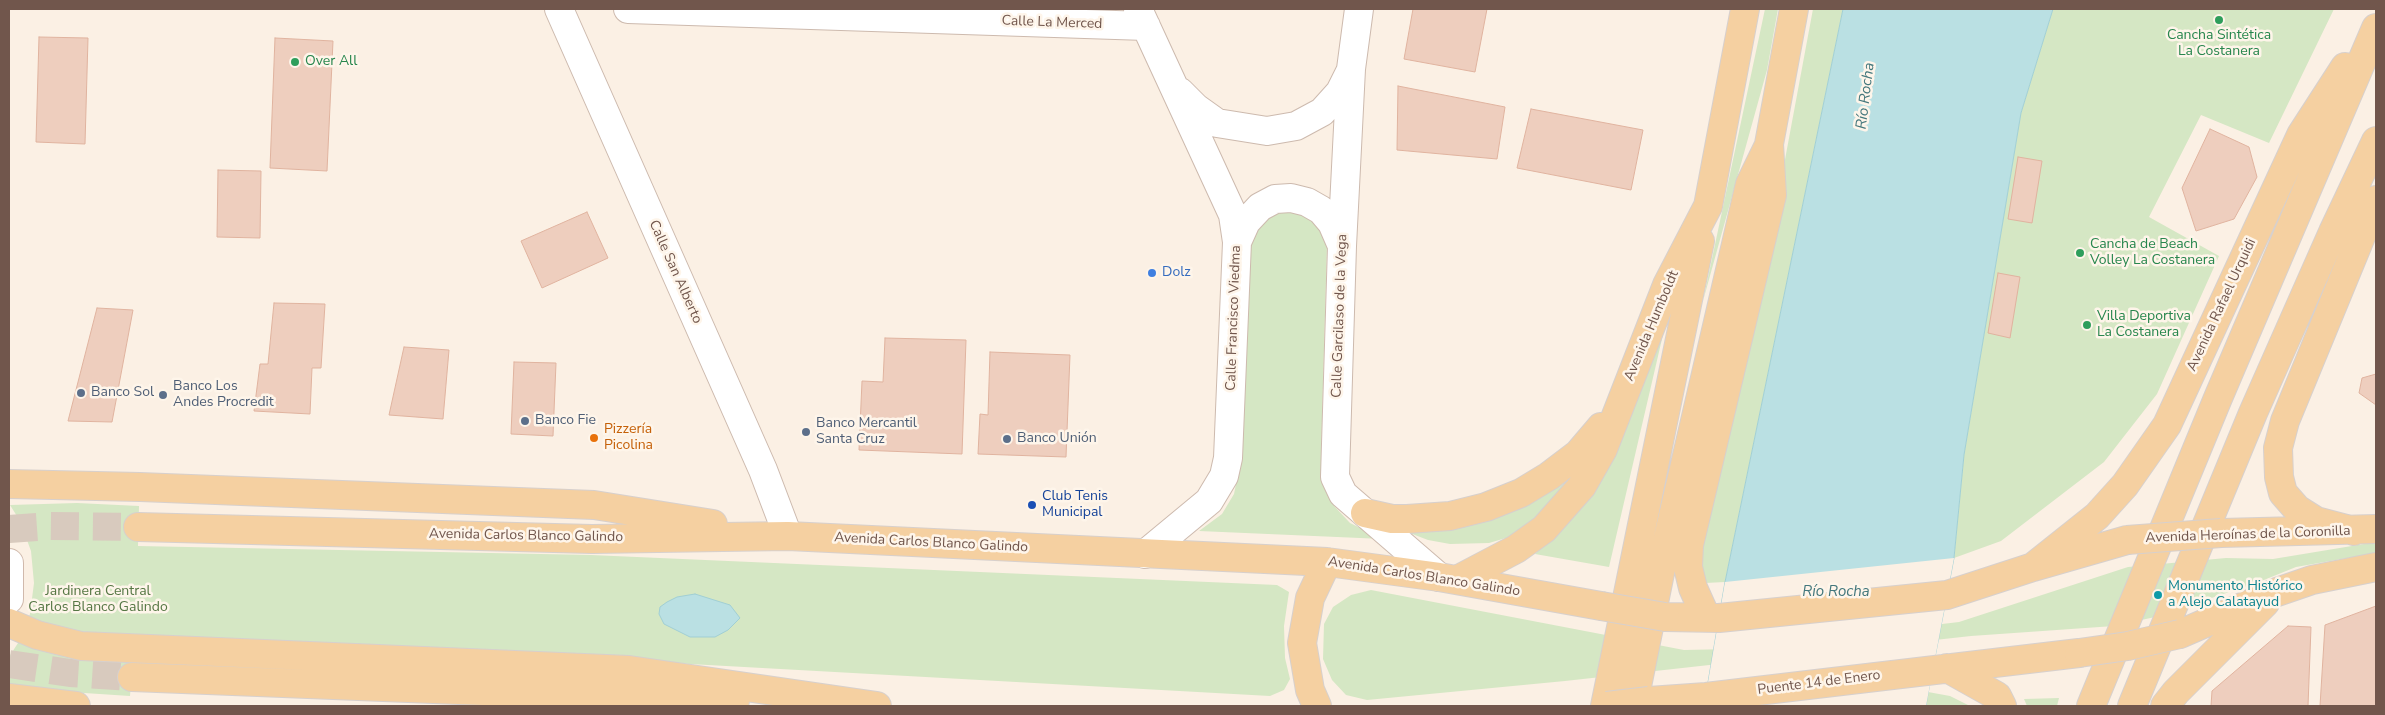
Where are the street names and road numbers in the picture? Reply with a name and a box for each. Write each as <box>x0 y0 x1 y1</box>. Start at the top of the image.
street label: Calle La Merced <box>1001 13 1103 33</box>
street label: Calle San Alberto <box>645 218 705 326</box>
street label: Calle Garcilaso de la Vega <box>1329 234 1351 398</box>
street label: Avenida Rafael Urquidi <box>2184 236 2260 374</box>
street label: Calle Francisco Viedma <box>1223 245 1245 391</box>
street label: Avenida Humboldt <box>1621 268 1683 384</box>
street label: Avenida Heroínas de la Coronilla <box>2145 523 2351 547</box>
street label: Avenida Carlos Blanco Galindo <box>429 526 623 546</box>
street label: Avenida Carlos Blanco Galindo <box>834 530 1028 556</box>
street label: Avenida Carlos Blanco Galindo <box>1327 554 1521 600</box>
street label: Puente 14 de Enero <box>1757 667 1881 699</box>

